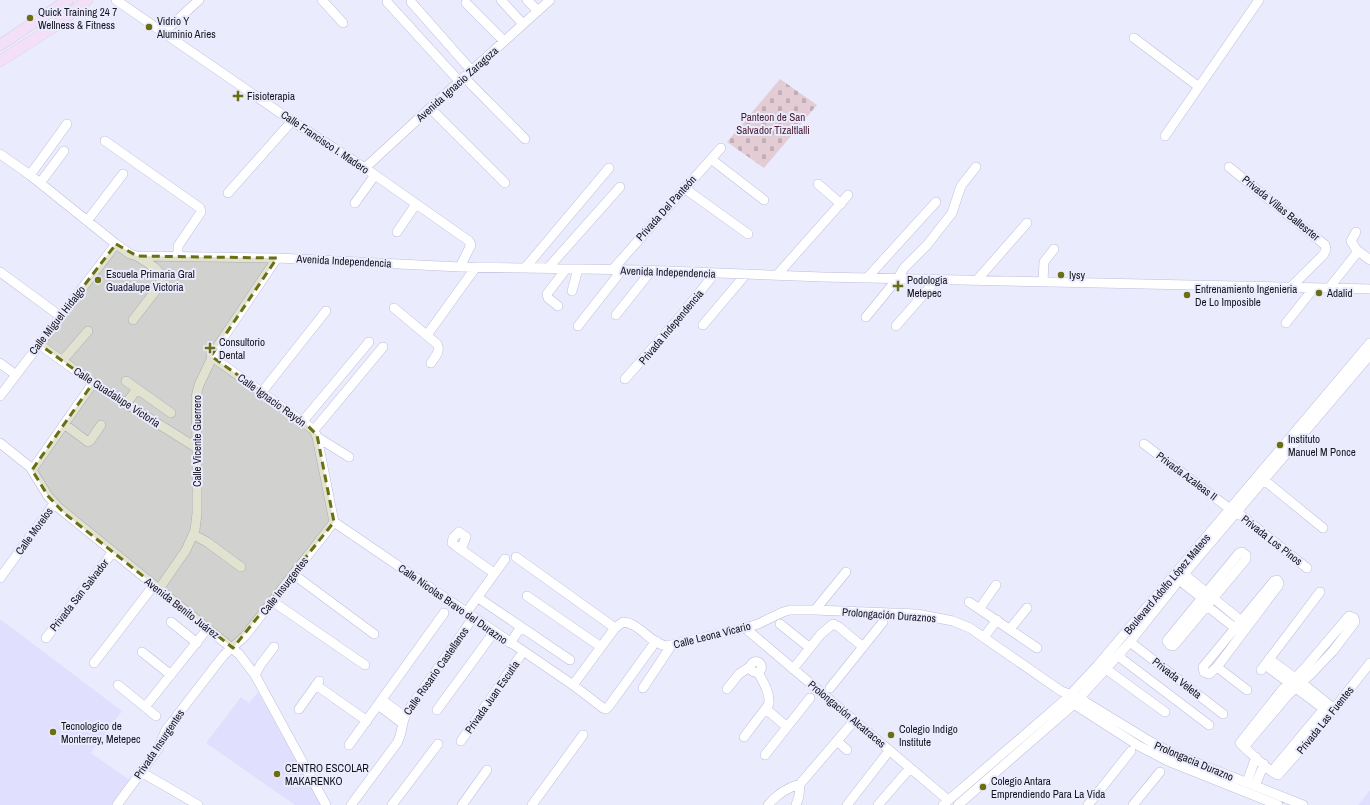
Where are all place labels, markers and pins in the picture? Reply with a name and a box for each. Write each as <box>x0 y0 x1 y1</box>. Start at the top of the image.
place label: Quick Training 24 7 Wellness & Fitness <box>38 5 117 32</box>
marker: Quick Training 24 7 Wellness & Fitness <box>25 13 35 23</box>
place label: Vidrio Y Aluminio Aries <box>156 14 216 41</box>
marker: Vidrio Y Aluminio Aries <box>144 22 154 32</box>
place label: Fisioterapia <box>247 89 295 103</box>
marker: Fisioterapia <box>232 90 244 102</box>
place label: Escuela Primaria Gral Guadalupe Victoria <box>106 267 195 294</box>
place label: Iysy <box>1069 268 1086 282</box>
marker: Iysy <box>1056 270 1066 280</box>
place label: Podologia Metepec <box>907 273 948 300</box>
marker: Escuela Primaria Gral Guadalupe Victoria <box>93 275 103 285</box>
marker: Podologia Metepec <box>892 280 904 292</box>
place label: Entrenamiento Ingenieria De Lo Imposible <box>1195 282 1297 309</box>
place label: Adalid <box>1326 286 1353 300</box>
marker: Adalid <box>1314 288 1324 298</box>
marker: Entrenamiento Ingenieria De Lo Imposible <box>1182 290 1192 300</box>
place label: Consultorio Dental <box>219 335 265 362</box>
marker: Consultorio Dental <box>204 342 216 354</box>
place label: Instituto Manuel M Ponce <box>1288 432 1356 459</box>
marker: Instituto Manuel M Ponce <box>1275 440 1285 450</box>
place label: Tecnologico de Monterrey, Metepec <box>61 719 141 746</box>
place label: Colegio Indigo Institute <box>899 722 958 749</box>
marker: Tecnologico de Monterrey, Metepec <box>48 727 58 737</box>
marker: Colegio Indigo Institute <box>886 730 896 740</box>
place label: CENTRO ESCOLAR MAKARENKO <box>285 761 369 788</box>
marker: CENTRO ESCOLAR MAKARENKO <box>272 769 282 779</box>
place label: Colegio Antara Emprendiendo Para La Vida <box>991 774 1105 801</box>
marker: Colegio Antara Emprendiendo Para La Vida <box>978 782 988 792</box>

